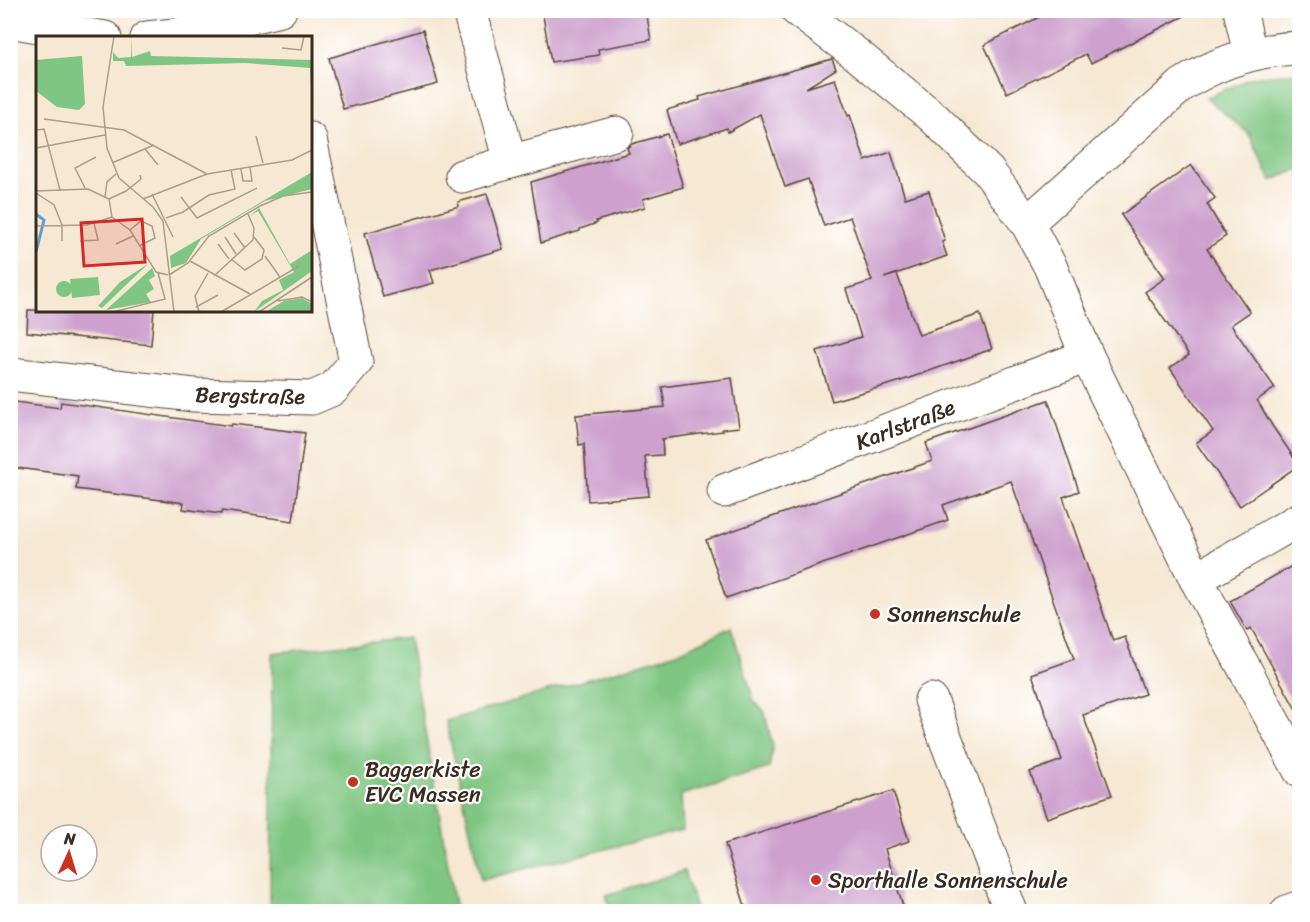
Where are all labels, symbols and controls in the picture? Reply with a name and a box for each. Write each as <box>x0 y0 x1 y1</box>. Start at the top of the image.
inset map <box>36 36 312 312</box>
street label: Bergstraße <box>195 375 306 416</box>
street label: Karlstraße <box>850 387 961 461</box>
place label: Sonnenschule <box>887 595 1021 634</box>
marker: Sonnenschule <box>868 607 882 621</box>
place label: Baggerkiste EVC Massen <box>365 750 481 814</box>
marker: Baggerkiste EVC Massen <box>346 775 360 789</box>
north arrow <box>39 823 99 883</box>
text: N <box>62 824 77 853</box>
place label: Sporthalle Sonnenschule <box>828 861 1068 900</box>
marker: Sporthalle Sonnenschule <box>809 873 823 887</box>

